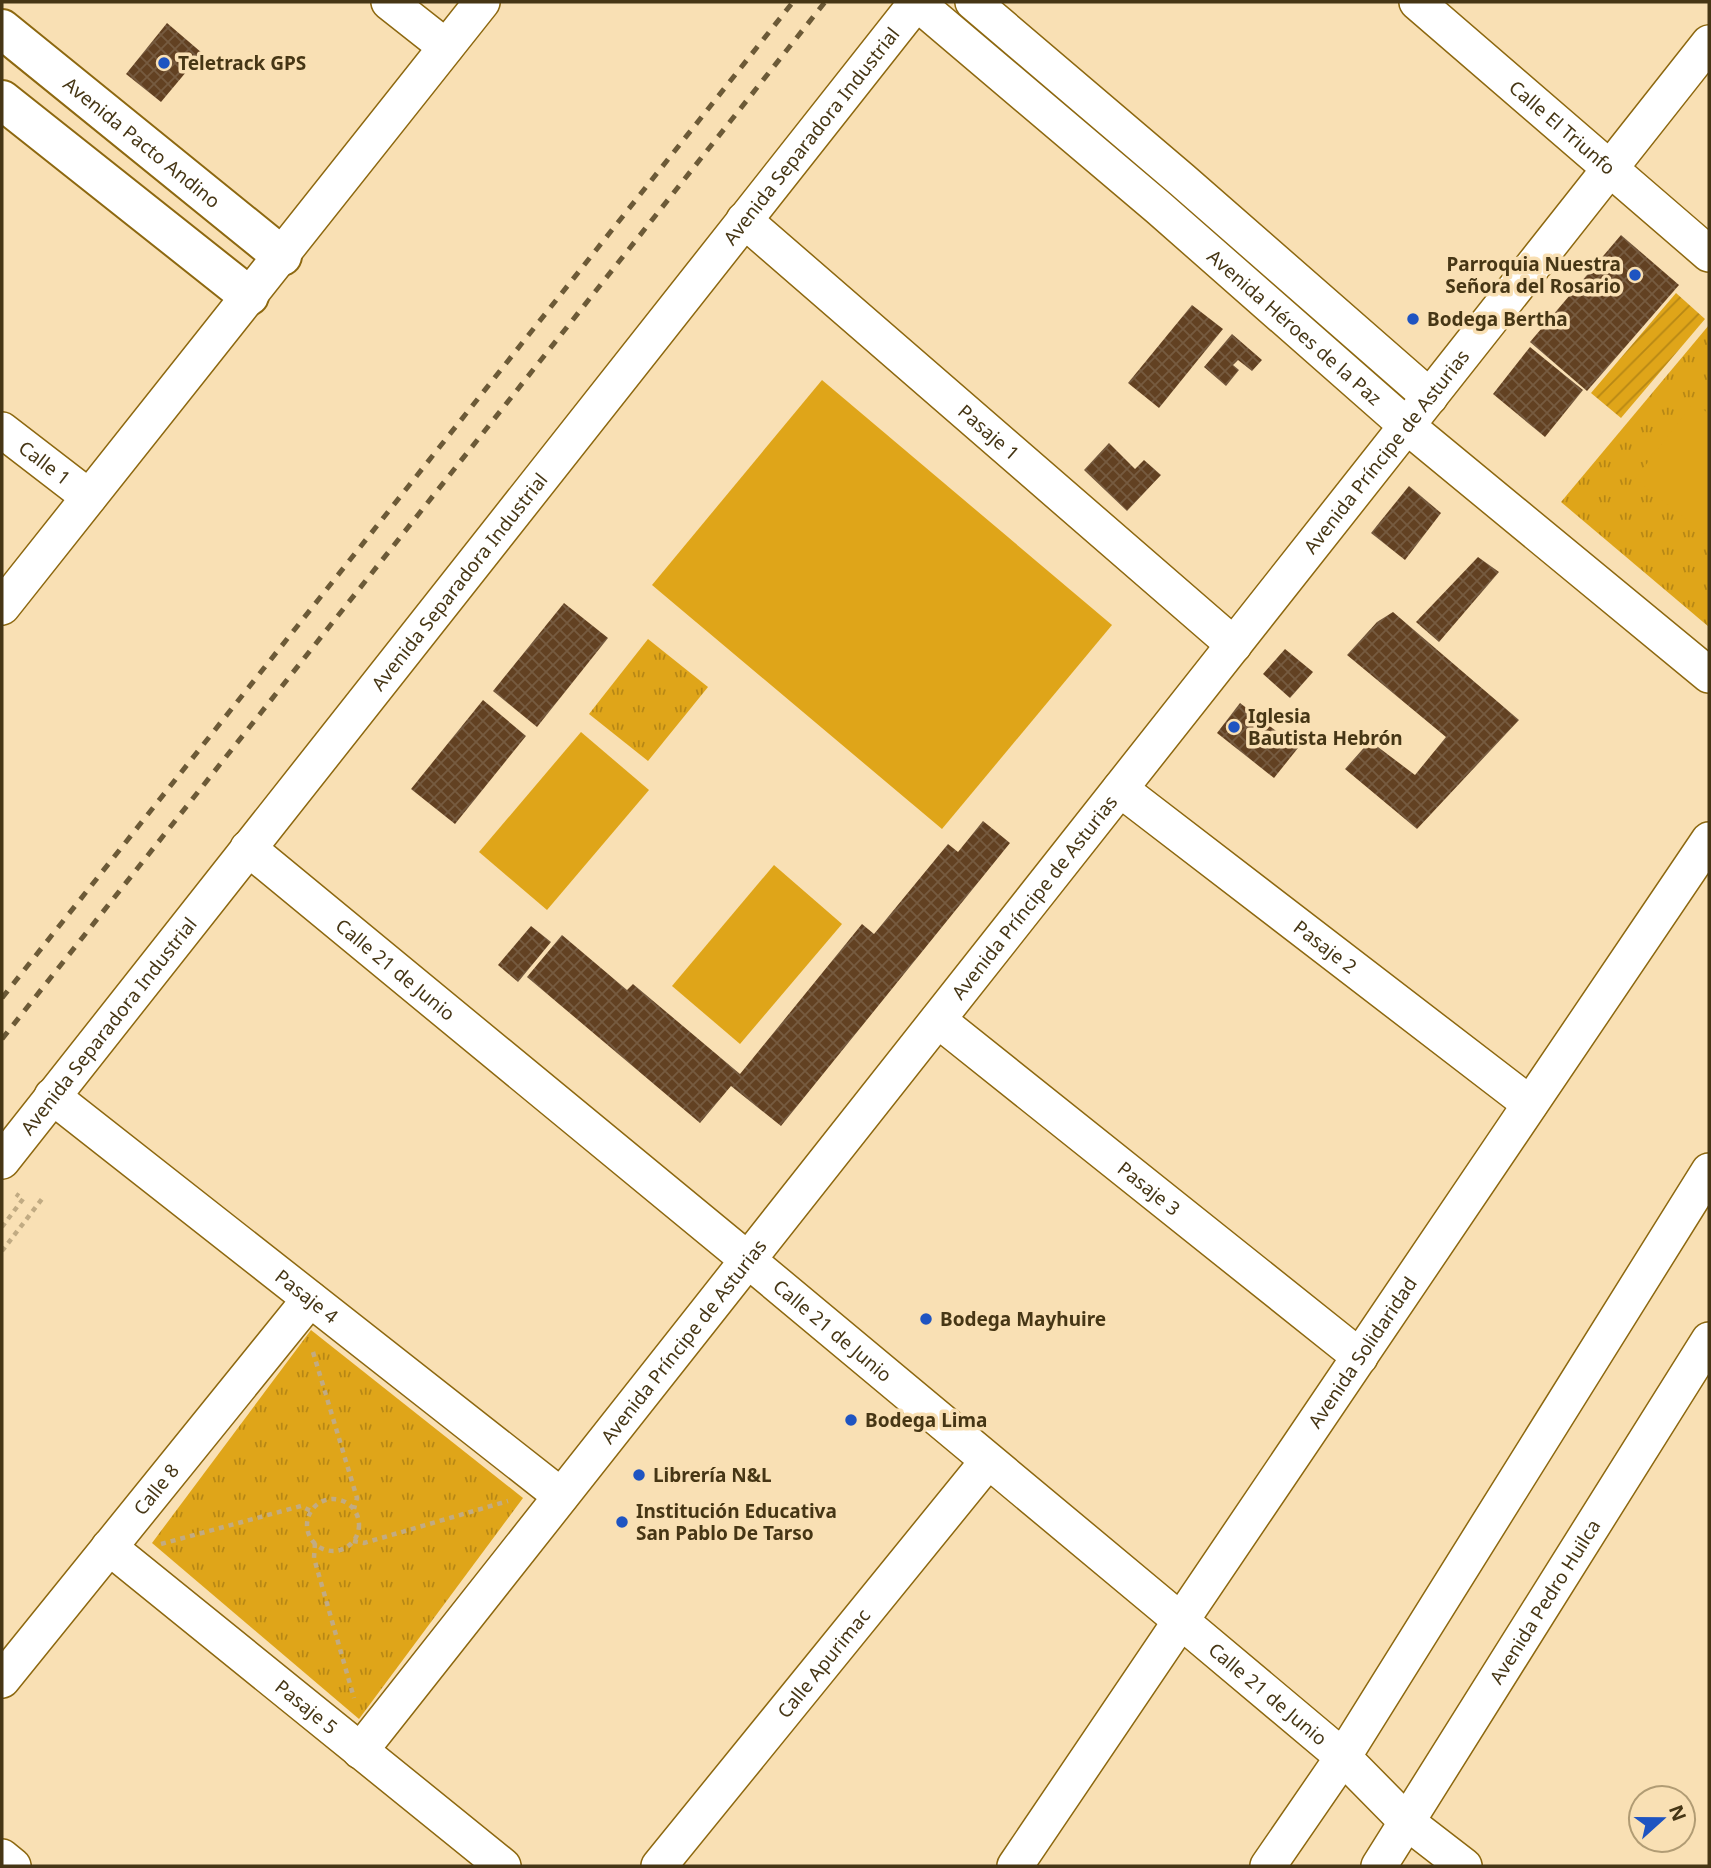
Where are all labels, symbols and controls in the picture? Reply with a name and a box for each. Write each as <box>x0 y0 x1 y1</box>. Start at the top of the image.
street label: Avenida Separadora Industrial <box>717 22 905 250</box>
place label: Teletrack GPS <box>178 50 306 76</box>
marker: Teletrack GPS <box>156 55 172 71</box>
street label: Avenida Pacto Andino <box>58 71 226 214</box>
street label: Calle El Triunfo <box>1504 74 1621 181</box>
street label: Avenida Héroes de la Paz <box>1202 243 1387 411</box>
place label: Parroquia Nuestra Señora del Rosario <box>1445 251 1621 299</box>
marker: Parroquia Nuestra Señora del Rosario <box>1627 267 1643 283</box>
place label: Bodega Bertha <box>1427 306 1568 332</box>
marker: Bodega Bertha <box>1405 311 1421 327</box>
street label: Avenida Príncipe de Asturias <box>1298 344 1475 559</box>
street label: Pasaje 1 <box>953 398 1025 466</box>
street label: Calle 1 <box>13 435 76 491</box>
street label: Avenida Separadora Industrial <box>365 468 553 696</box>
place label: Iglesia Bautista Hebrón <box>1248 703 1403 751</box>
marker: Iglesia Bautista Hebrón <box>1226 719 1242 735</box>
street label: Avenida Príncipe de Asturias <box>946 790 1123 1005</box>
street label: Avenida Separadora Industrial <box>15 912 203 1140</box>
street label: Calle 21 de Junio <box>330 913 461 1026</box>
street label: Pasaje 2 <box>1288 914 1362 979</box>
street label: Pasaje 3 <box>1112 1155 1186 1222</box>
street label: Avenida Príncipe de Asturias <box>595 1234 772 1449</box>
street label: Pasaje 4 <box>270 1263 344 1329</box>
street label: Avenida Solidaridad <box>1302 1272 1423 1433</box>
street label: Calle 21 de Junio <box>768 1273 897 1388</box>
place label: Bodega Mayhuire <box>940 1306 1106 1332</box>
marker: Bodega Mayhuire <box>918 1311 934 1327</box>
place label: Bodega Lima <box>865 1407 987 1433</box>
marker: Bodega Lima <box>843 1412 859 1428</box>
street label: Calle 8 <box>127 1458 185 1521</box>
place label: Librería N&L <box>653 1462 772 1488</box>
marker: Librería N&L <box>631 1467 647 1483</box>
place label: Institución Educativa San Pablo De Tarso <box>636 1498 837 1546</box>
marker: Institución Educativa San Pablo De Tarso <box>614 1514 630 1530</box>
street label: Avenida Pedro Huilca <box>1483 1514 1606 1689</box>
street label: Calle Apurimac <box>771 1603 876 1724</box>
street label: Calle 21 de Junio <box>1203 1637 1333 1751</box>
street label: Pasaje 5 <box>270 1674 343 1740</box>
north arrow <box>1627 1784 1697 1854</box>
text: N <box>1663 1801 1693 1825</box>

